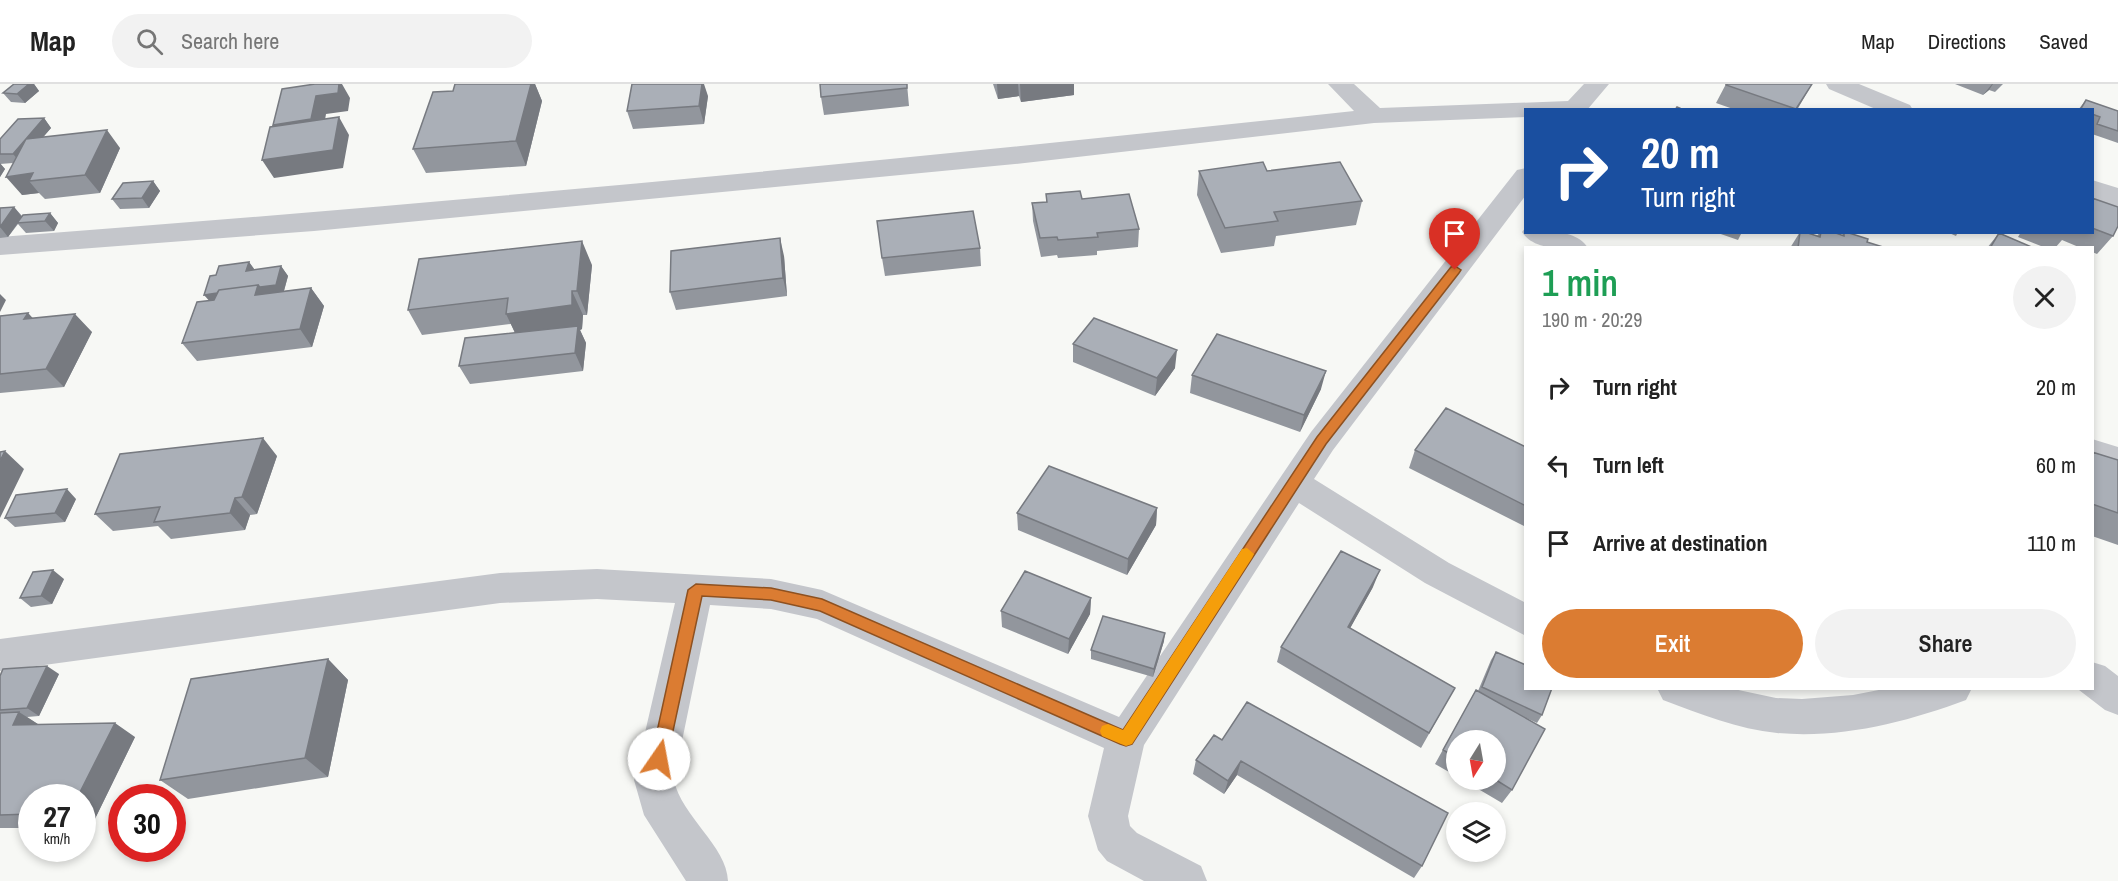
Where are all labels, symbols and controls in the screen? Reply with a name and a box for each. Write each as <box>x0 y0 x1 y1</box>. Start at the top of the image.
search box <box>112 14 532 68</box>
text: Map <box>30 22 76 60</box>
icon: search <box>133 25 166 58</box>
text: Search here <box>181 26 279 56</box>
text: Map <box>1861 27 1895 56</box>
text: Directions <box>1928 27 2006 56</box>
text: Saved <box>2039 27 2088 56</box>
text: 20 m <box>1641 125 1720 181</box>
icon: right <box>1542 132 1620 210</box>
text: Turn right <box>1641 179 1735 215</box>
pin <box>1429 208 1480 270</box>
icon: arrive <box>1438 217 1471 250</box>
text: 1 min <box>1542 259 1618 307</box>
button: close <box>2013 266 2076 329</box>
text: 190 m · 20:29 <box>1542 306 1642 333</box>
icon: right <box>1542 371 1575 404</box>
text: Turn right <box>1593 372 1677 402</box>
text: 20 m <box>2036 372 2076 402</box>
icon: left <box>1542 449 1575 482</box>
text: Turn left <box>1593 450 1664 480</box>
text: 60 m <box>2036 450 2076 480</box>
icon: arrive <box>1542 527 1575 560</box>
text: Arrive at destination <box>1593 528 1767 558</box>
text: 110 m <box>2027 528 2076 558</box>
button: Exit <box>1542 609 1803 678</box>
button: Share <box>1815 609 2076 678</box>
position arrow <box>627 727 691 791</box>
north arrow <box>1446 730 1506 790</box>
map controls <box>1446 730 1506 862</box>
speed limit sign: 30 <box>108 784 186 862</box>
text: 27 <box>43 796 71 836</box>
button: layers <box>1446 802 1506 862</box>
text: km/h <box>44 828 70 849</box>

